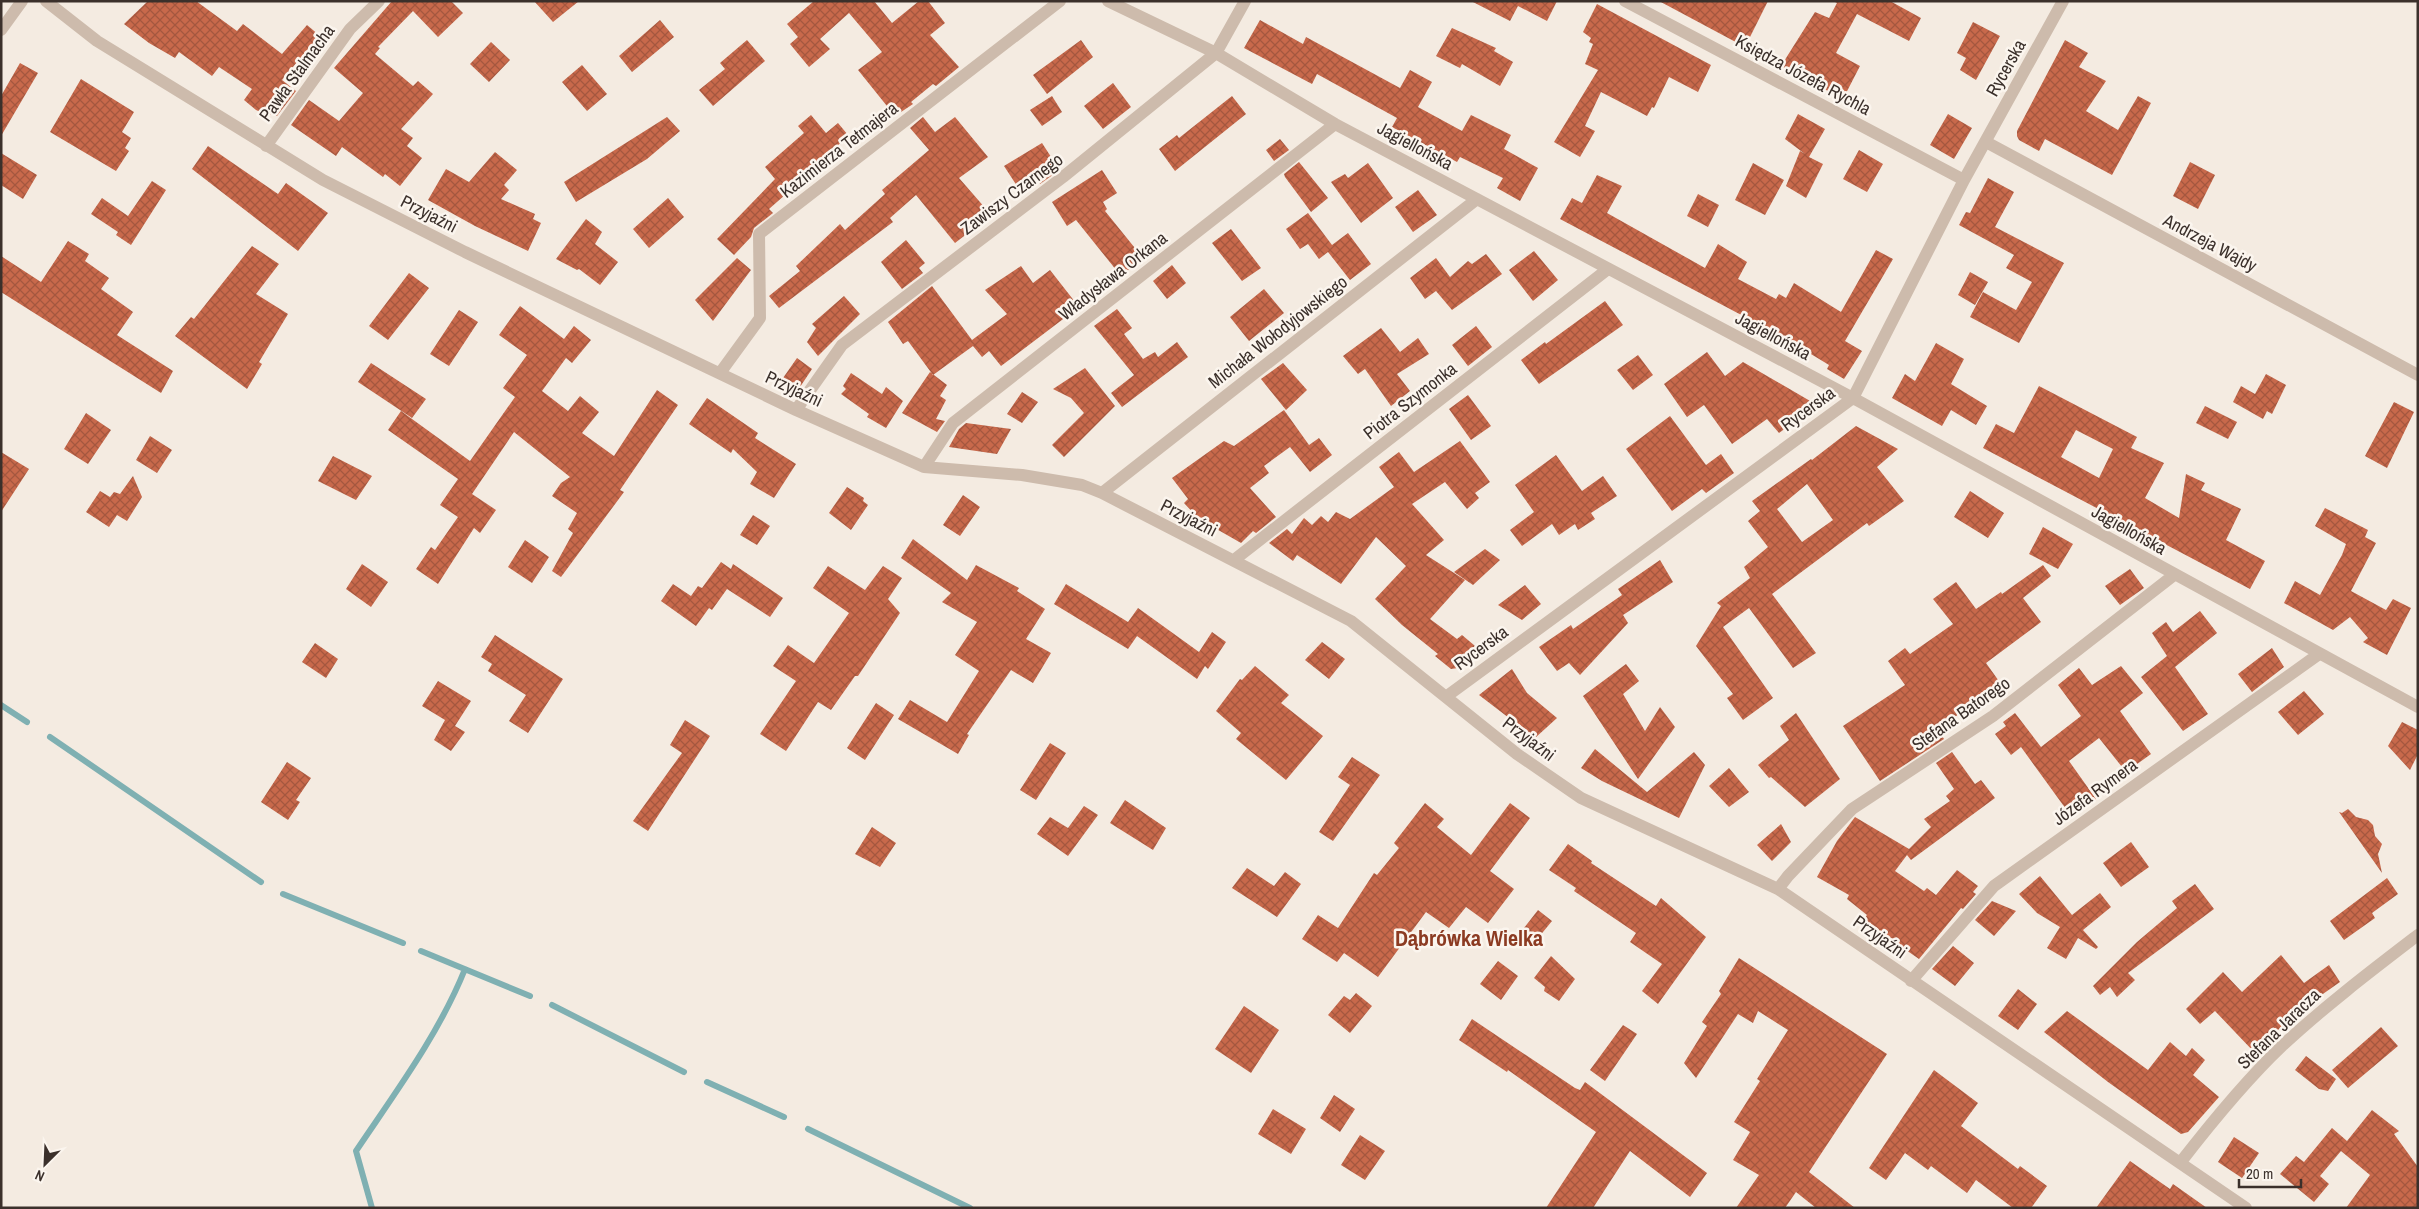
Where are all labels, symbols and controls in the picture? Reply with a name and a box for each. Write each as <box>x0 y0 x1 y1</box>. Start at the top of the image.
street label: Pawła Stalmacha <box>253 19 340 126</box>
street label: Księdza Józefa Rychla <box>1731 28 1875 121</box>
street label: Rycerska <box>1980 35 2031 101</box>
street label: Kazimierza Tetmajera <box>775 96 903 204</box>
street label: Jagiellońska <box>1373 115 1457 176</box>
street label: Zawiszy Czarnego <box>955 147 1068 240</box>
street label: Przyjaźni <box>397 189 462 238</box>
street label: Andrzeja Wajdy <box>2158 207 2262 278</box>
street label: Władysława Orkana <box>1053 225 1172 326</box>
street label: Michała Wołodyjowskiego <box>1203 269 1353 394</box>
street label: Jagiellońska <box>1731 305 1815 366</box>
street label: Piotra Szymonka <box>1358 356 1462 445</box>
street label: Przyjaźni <box>761 364 827 413</box>
street label: Rycerska <box>1775 380 1840 437</box>
street label: Przyjaźni <box>1157 493 1222 542</box>
street label: Jagiellońska <box>2087 499 2171 560</box>
street label: Rycerska <box>1448 619 1513 676</box>
street label: Stefana Batorego <box>1906 670 2015 757</box>
street label: Przyjaźni <box>1498 710 1561 767</box>
street label: Józefa Rymera <box>2047 752 2142 831</box>
street label: Przyjaźni <box>1848 909 1912 964</box>
district label: Dąbrówka Wielka <box>1395 923 1543 953</box>
street label: Stefana Jaracza <box>2232 983 2326 1075</box>
north arrow <box>20 1139 70 1189</box>
scale bar <box>2239 1156 2302 1188</box>
text: 20 m <box>2246 1163 2273 1184</box>
text: N <box>32 1166 47 1186</box>

